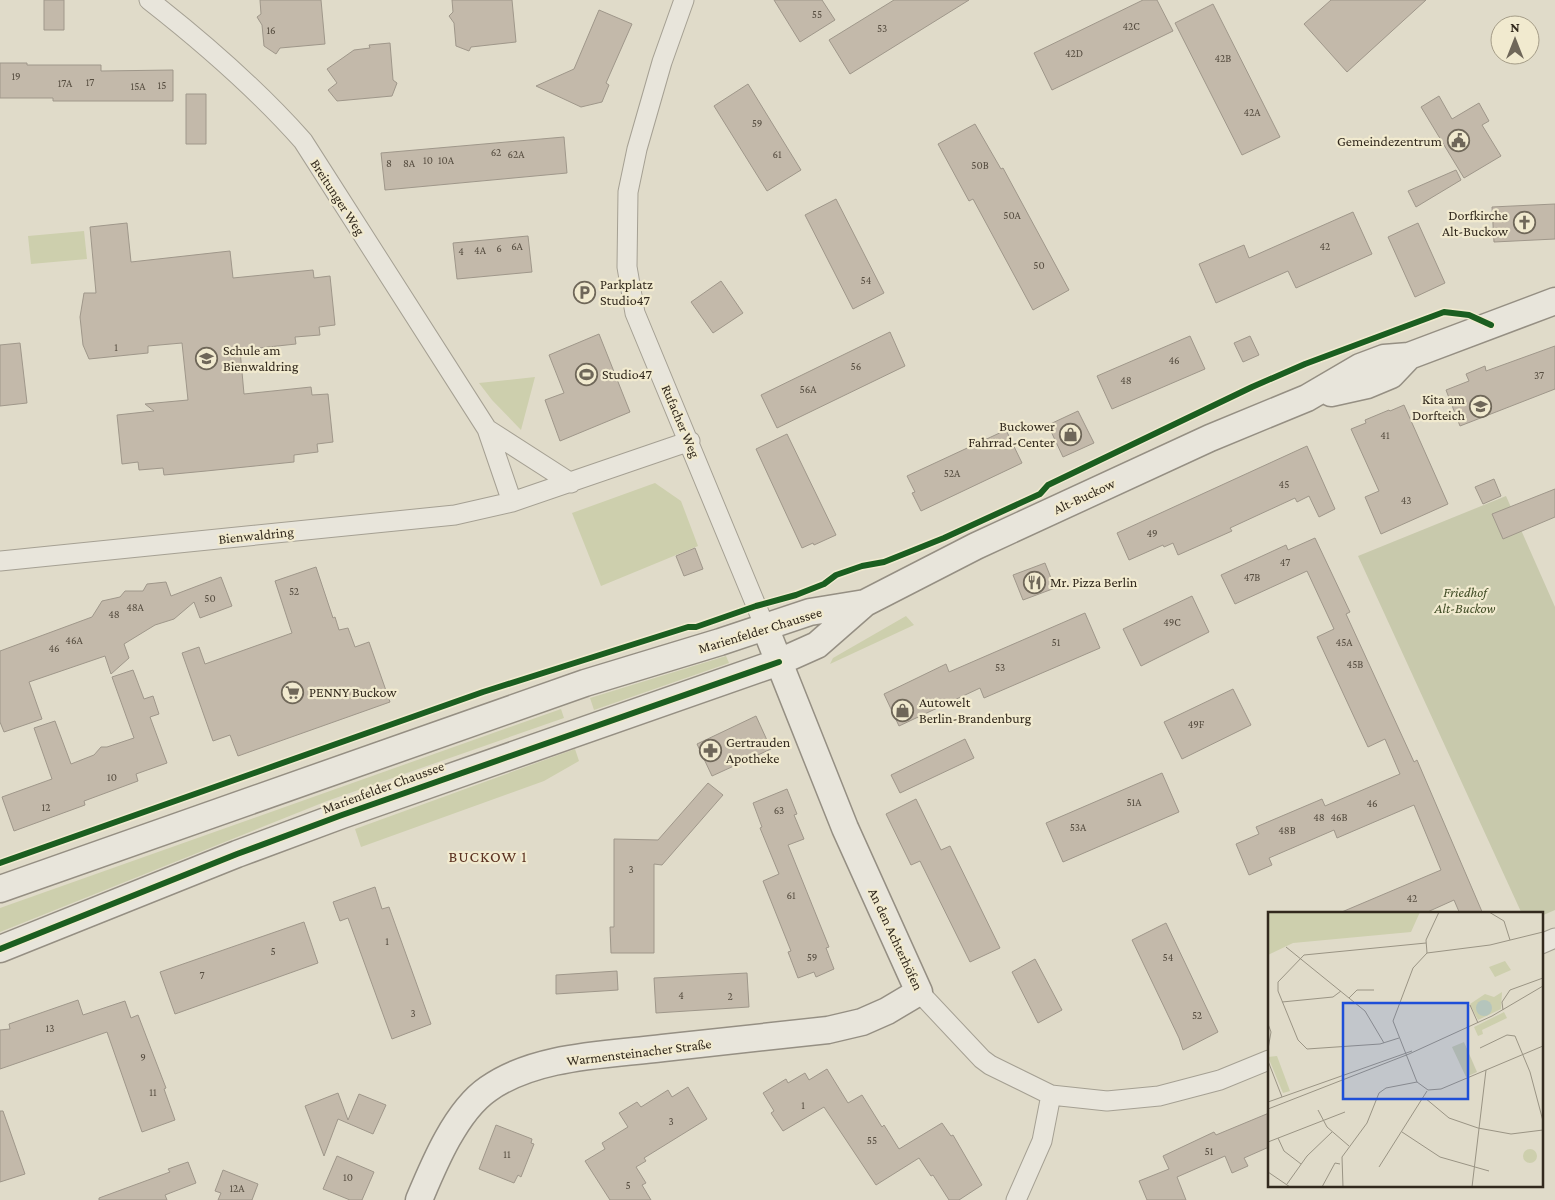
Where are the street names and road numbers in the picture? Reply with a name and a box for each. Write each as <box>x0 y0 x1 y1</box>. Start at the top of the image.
street label: Breitunger Weg <box>307 156 369 238</box>
street label: Rufacher Weg <box>658 382 704 460</box>
street label: Alt-Buckow <box>1051 475 1118 517</box>
street label: Bienwaldring <box>218 523 295 547</box>
street label: Marienfelder Chaussee <box>696 604 824 656</box>
street label: Marienfelder Chaussee <box>320 758 446 816</box>
street label: An den Achterhöfen <box>865 885 927 993</box>
street label: Warmensteinacher Straße <box>566 1035 712 1069</box>

